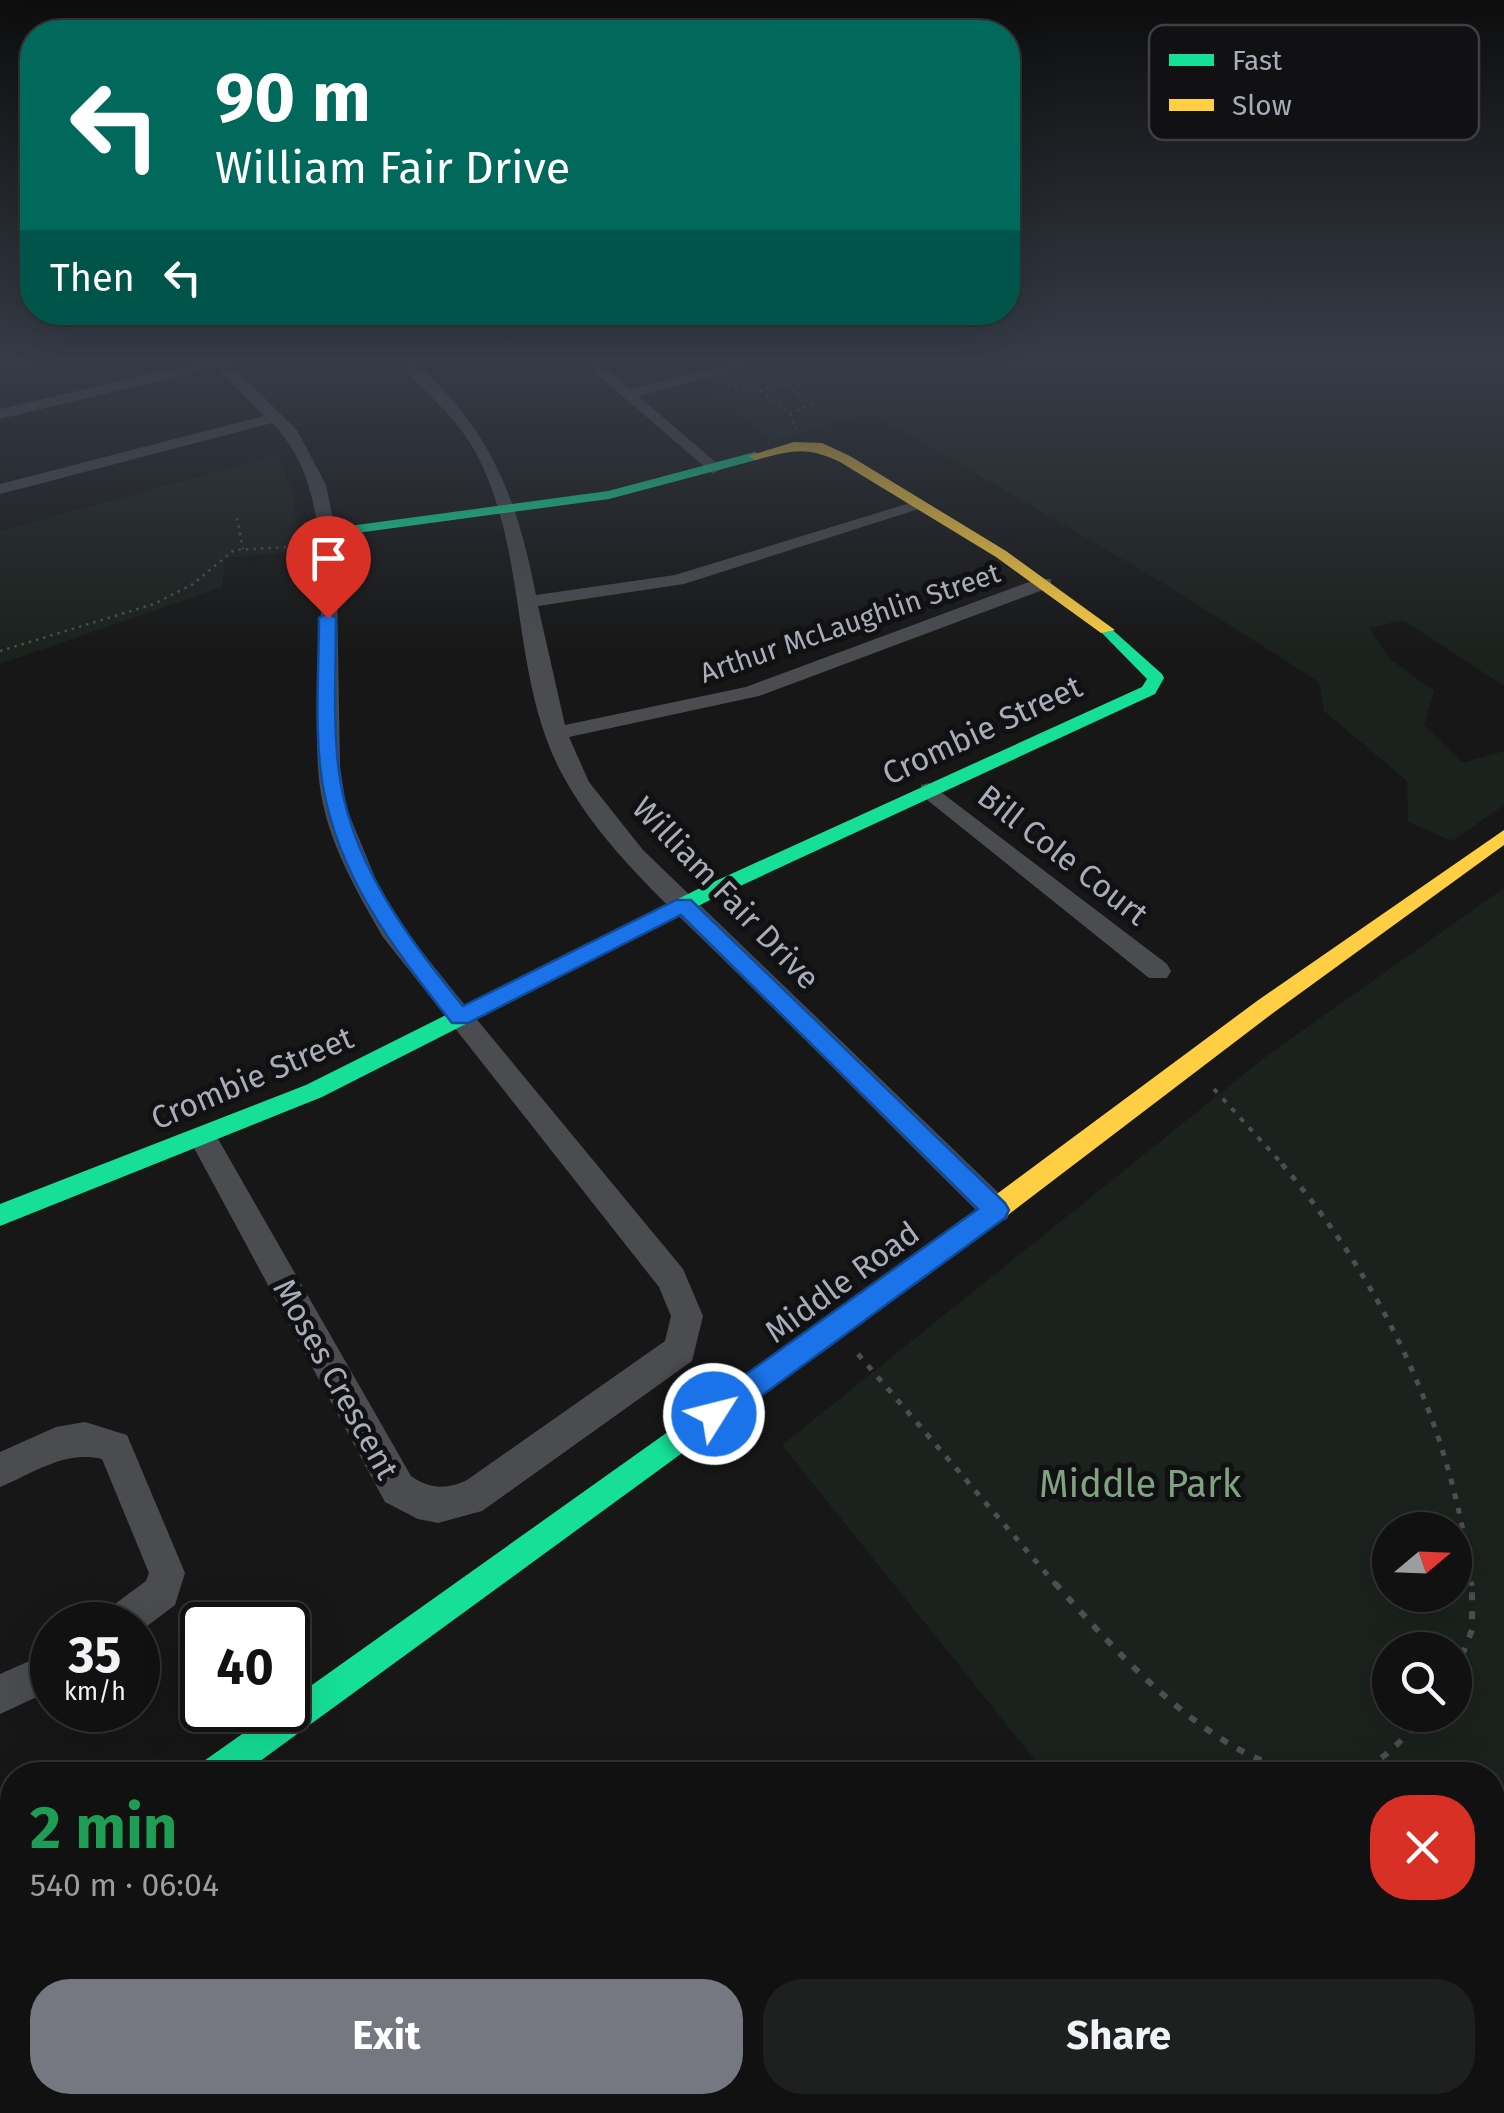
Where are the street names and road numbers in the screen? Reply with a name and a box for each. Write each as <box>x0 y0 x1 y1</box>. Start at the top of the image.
street label: Arthur McLaughlin Street <box>696 556 1005 690</box>
street label: Crombie Street <box>876 667 1088 793</box>
street label: Bill Cole Court <box>970 777 1156 933</box>
street label: William Fair Drive <box>625 789 827 997</box>
street label: Crombie Street <box>145 1018 359 1138</box>
street label: Middle Road <box>758 1213 926 1351</box>
street label: Moses Crescent <box>265 1272 407 1486</box>

